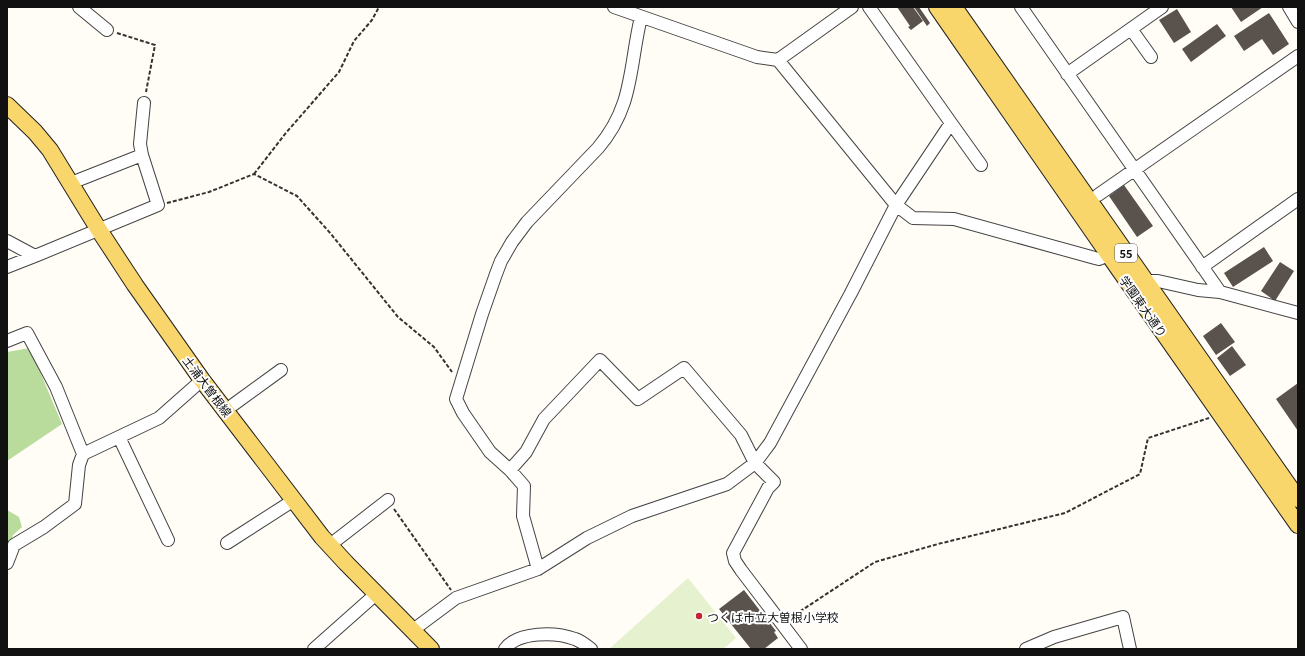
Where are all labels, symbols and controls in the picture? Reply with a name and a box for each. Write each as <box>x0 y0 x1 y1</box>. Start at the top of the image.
road number: 55 <box>1115 244 1137 262</box>
street label: 学園東大通り <box>1116 272 1172 340</box>
street label: 土浦大曽根線 <box>180 352 236 420</box>
place label: つくば市立大曽根小学校 <box>707 608 839 625</box>
marker: つくば市立大曽根小学校 <box>694 611 704 621</box>

